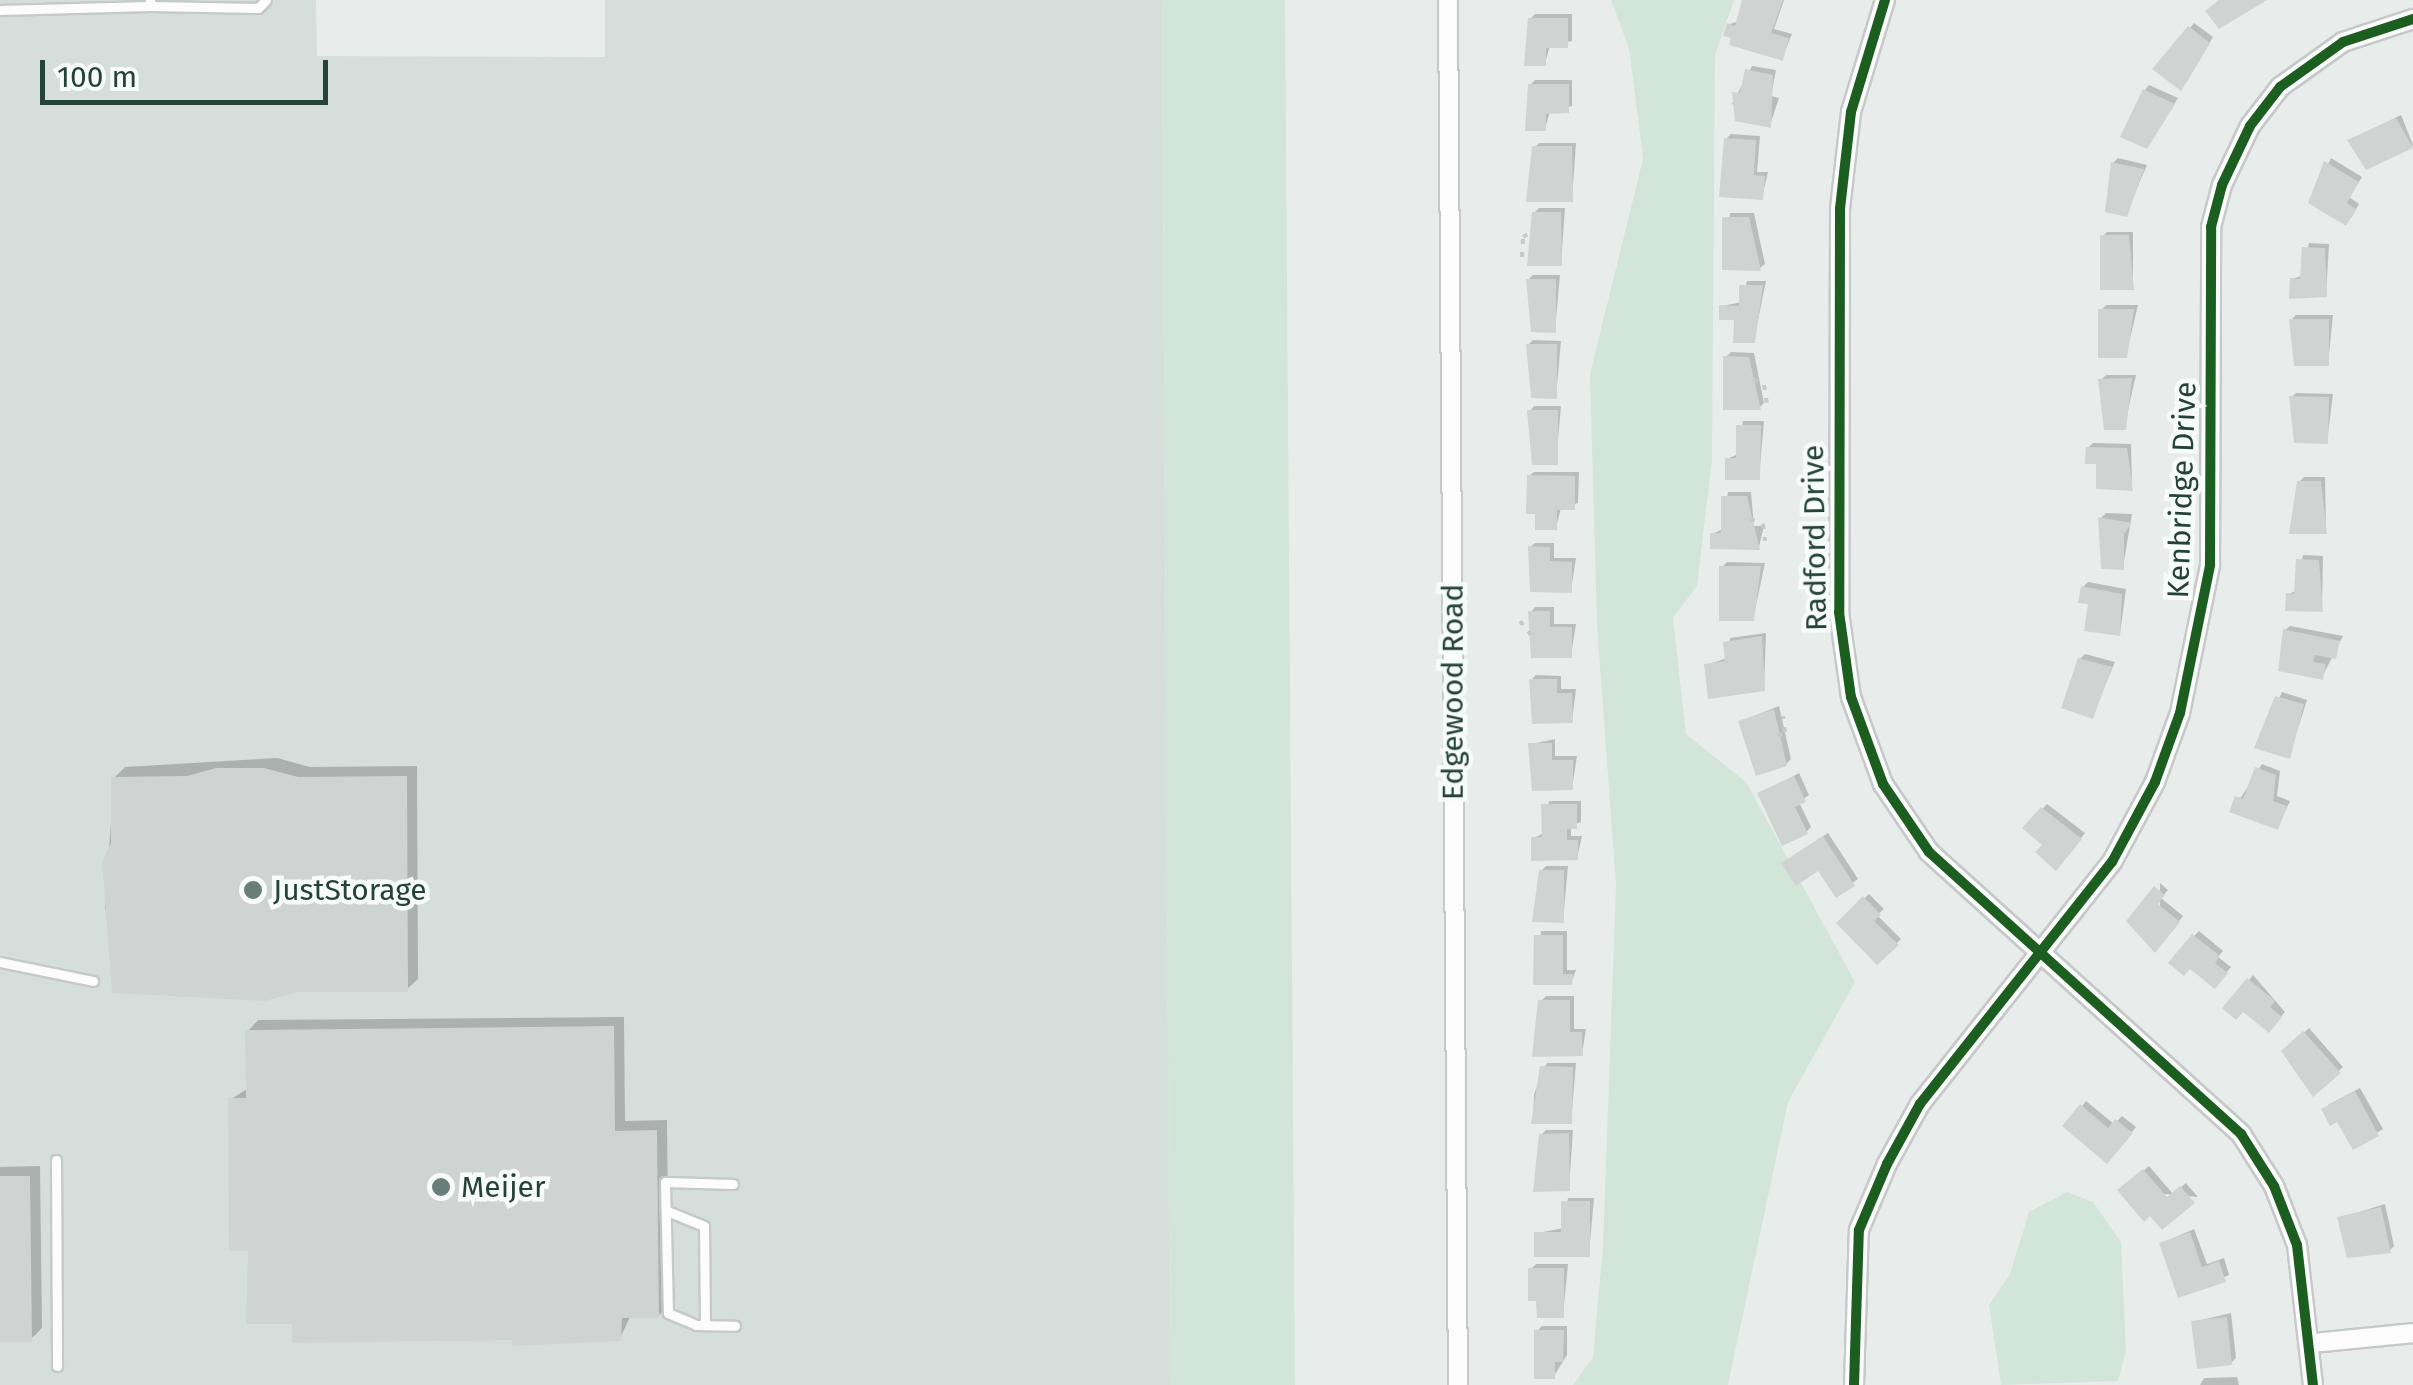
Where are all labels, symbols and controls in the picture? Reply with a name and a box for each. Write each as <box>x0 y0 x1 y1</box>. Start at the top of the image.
scale bar <box>45 40 332 102</box>
text: 100 m <box>57 59 137 95</box>
street label: Kenbridge Drive <box>2160 381 2204 599</box>
street label: Radford Drive <box>1795 445 1835 631</box>
street label: Edgewood Road <box>1435 584 1471 800</box>
place label: JustStorage <box>273 872 427 908</box>
marker: JustStorage <box>242 879 264 901</box>
place label: Meijer <box>461 1169 545 1205</box>
marker: Meijer <box>430 1176 452 1198</box>

